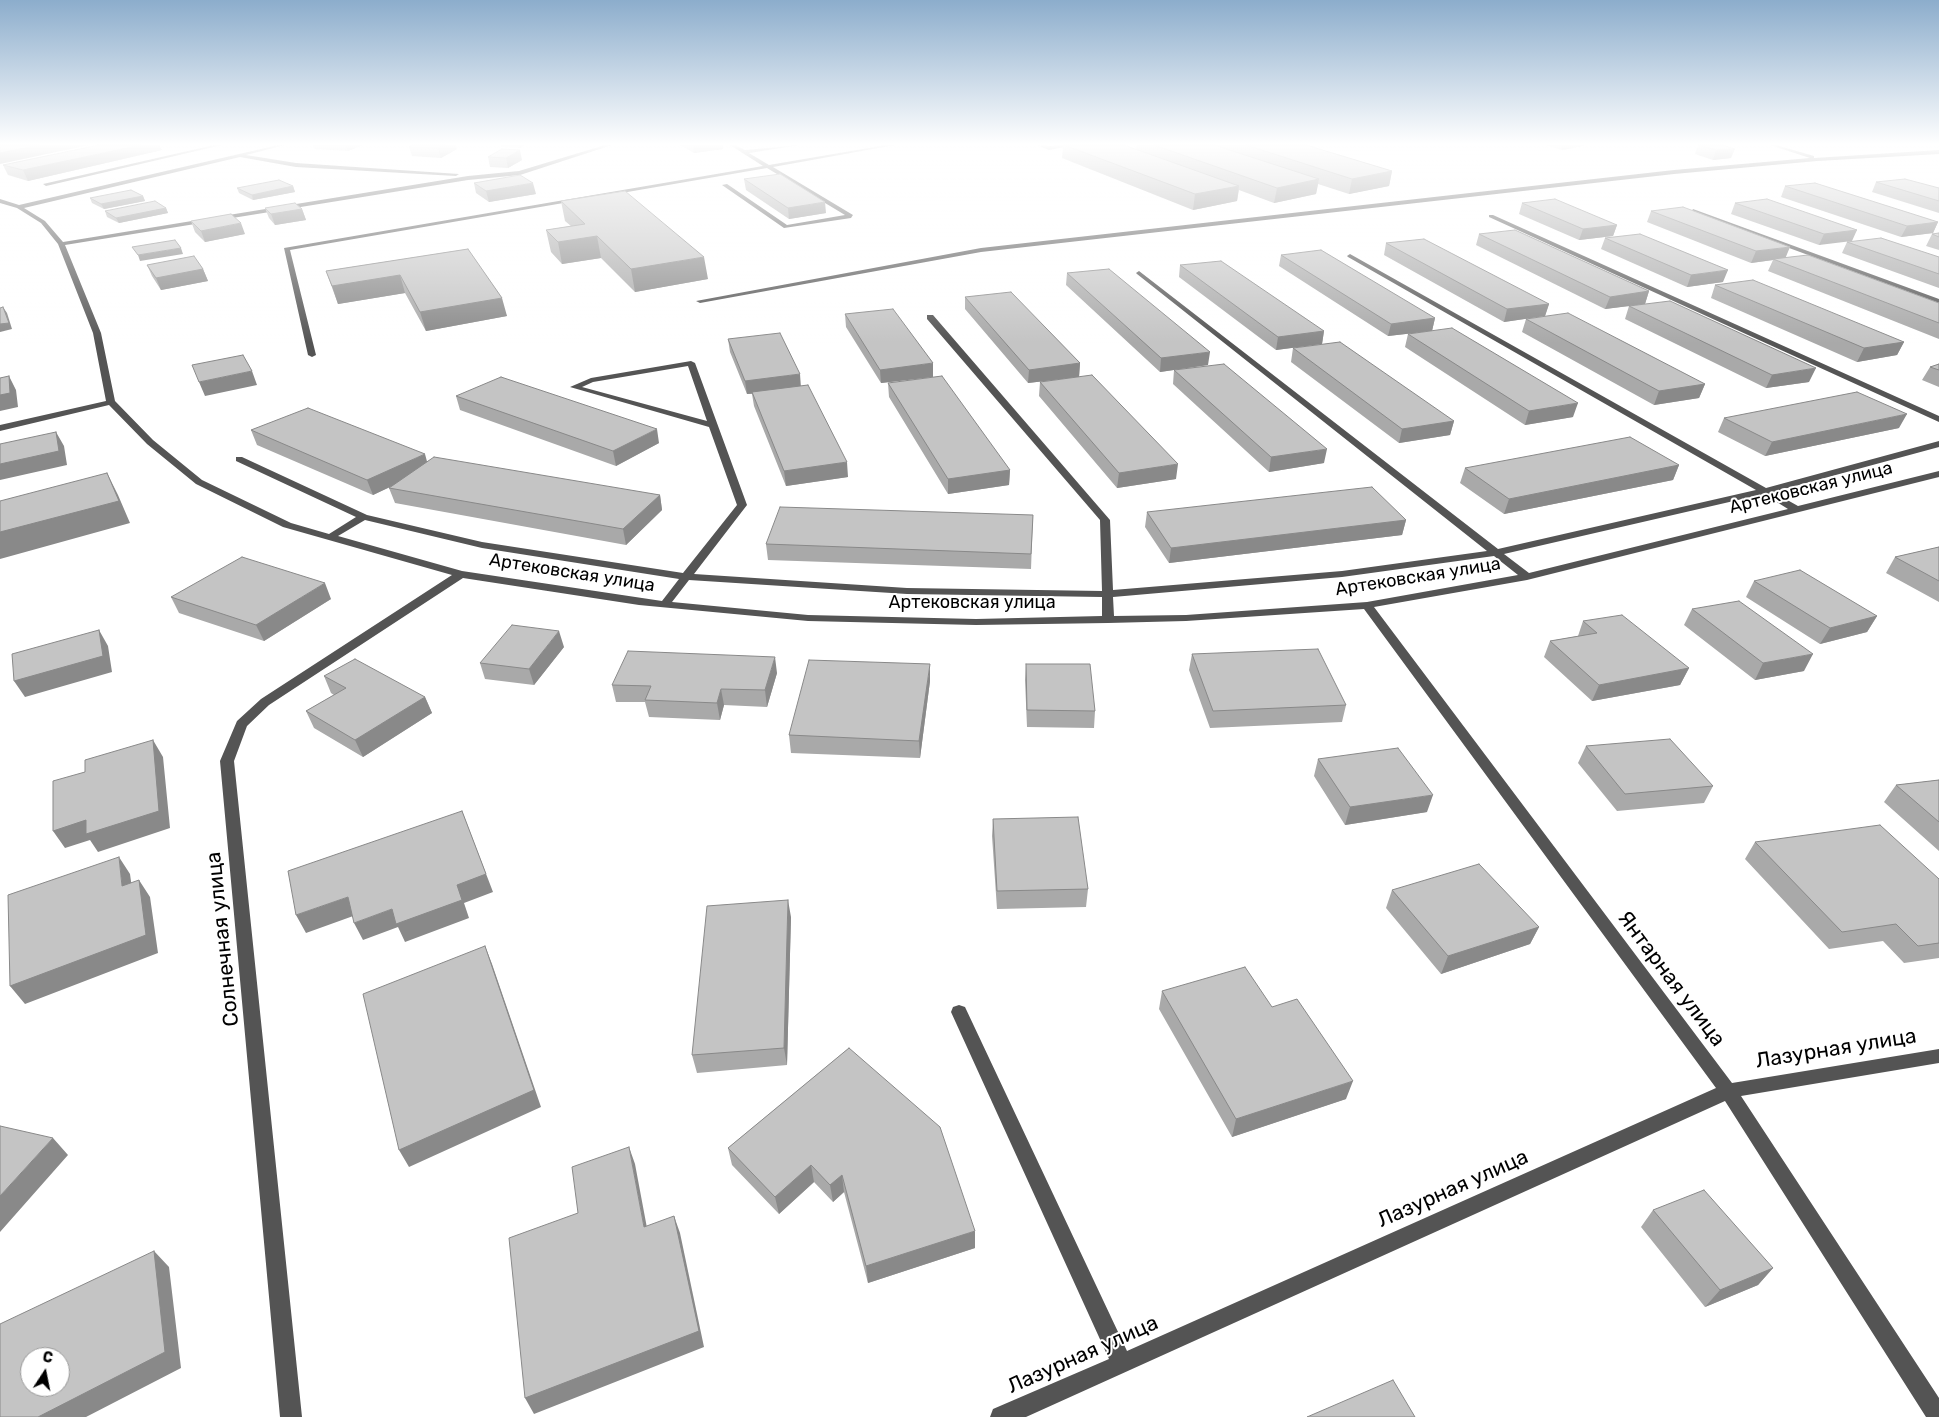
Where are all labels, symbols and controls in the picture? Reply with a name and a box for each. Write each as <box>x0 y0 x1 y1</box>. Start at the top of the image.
street label: Артековская улица <box>1727 457 1895 519</box>
street label: Артековская улица <box>488 549 656 597</box>
street label: Артековская улица <box>1334 553 1502 601</box>
street label: Артековская улица <box>888 592 1056 614</box>
street label: Солнечная улица <box>201 850 245 1028</box>
street label: Янтарная улица <box>1612 906 1730 1052</box>
street label: Лазурная улица <box>1754 1024 1918 1074</box>
street label: Лазурная улица <box>1374 1144 1532 1234</box>
street label: Лазурная улица <box>1004 1310 1162 1400</box>
north arrow <box>20 1347 70 1397</box>
text: С <box>41 1348 54 1367</box>

